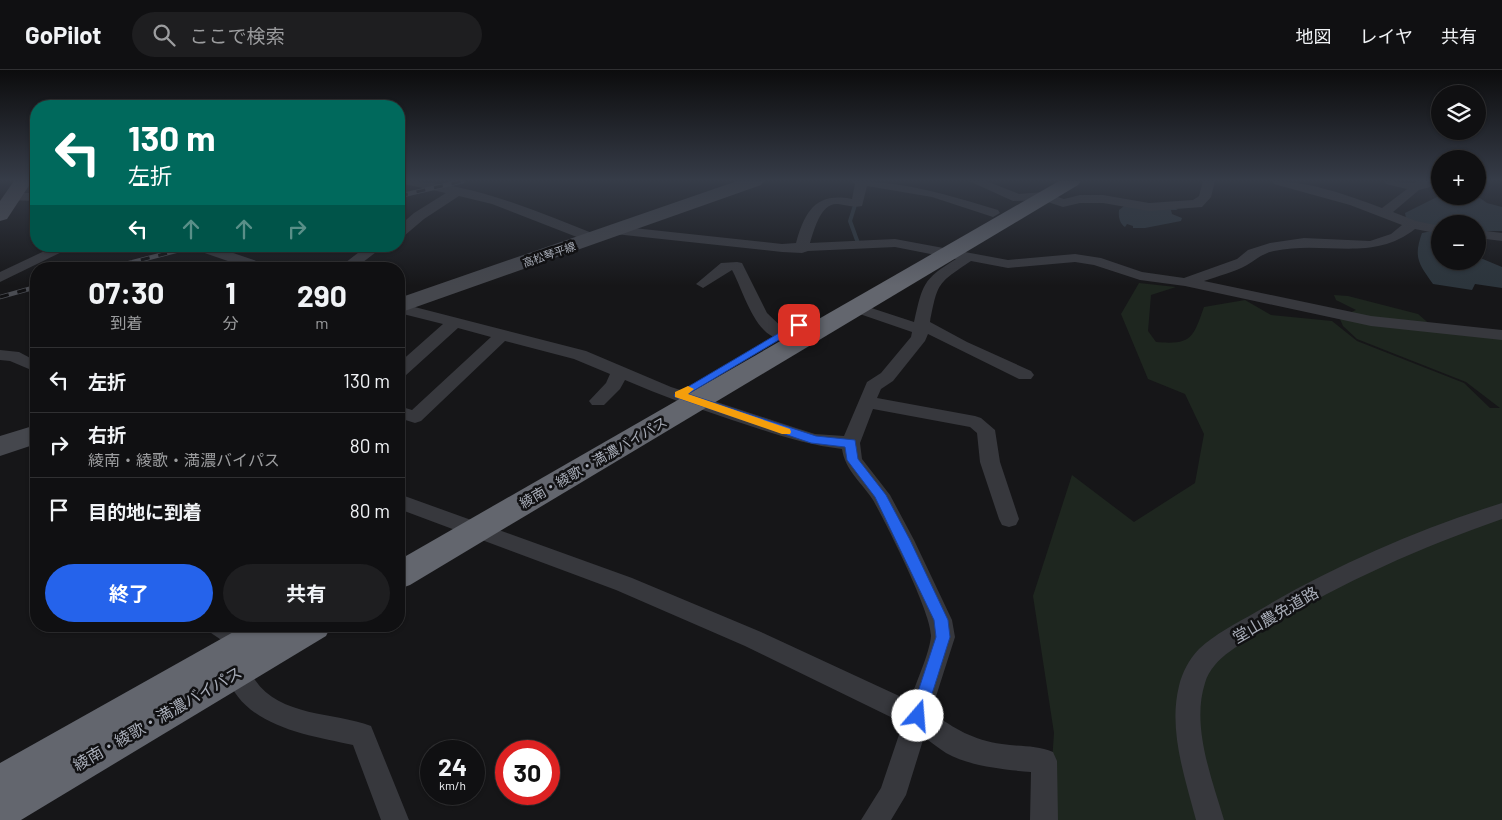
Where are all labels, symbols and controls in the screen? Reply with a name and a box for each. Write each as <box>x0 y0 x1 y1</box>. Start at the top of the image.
search box <box>132 12 482 57</box>
text: GoPilot <box>25 20 102 49</box>
icon: search <box>150 21 178 49</box>
text: ここで検索 <box>190 24 285 47</box>
text: 地図 <box>1296 25 1332 47</box>
text: レイヤ <box>1360 25 1413 47</box>
text: 共有 <box>1441 25 1477 47</box>
map controls <box>1431 85 1486 270</box>
button: layers <box>1431 85 1486 140</box>
text: 130 m <box>128 116 215 158</box>
icon: left <box>45 120 110 185</box>
button: + <box>1431 150 1486 205</box>
text: 左折 <box>128 162 172 188</box>
icon: left <box>124 215 152 243</box>
icon: ahead <box>177 215 205 243</box>
icon: ahead <box>230 215 258 243</box>
icon: right <box>283 215 311 243</box>
button: − <box>1431 215 1486 270</box>
street label: 高松琴平線 <box>521 239 577 269</box>
text: 07:30 <box>88 274 164 310</box>
text: 1 <box>225 274 236 310</box>
text: 290 <box>297 277 347 313</box>
pin <box>778 304 820 346</box>
icon: arrive <box>785 311 813 339</box>
text: 到着 <box>110 313 142 332</box>
text: 分 <box>223 313 239 332</box>
text: m <box>315 313 328 332</box>
icon: left <box>45 366 73 394</box>
text: 130 m <box>343 369 390 392</box>
text: 左折 <box>88 370 126 393</box>
street label: 綾南・綾歌・満濃バイパス <box>516 413 670 511</box>
text: 右折 <box>88 423 126 446</box>
icon: right <box>45 431 73 459</box>
text: 80 m <box>350 434 390 457</box>
text: 綾南・綾歌・満濃バイパス <box>88 450 280 469</box>
icon: arrive <box>45 496 73 524</box>
text: 80 m <box>350 499 390 522</box>
text: 目的地に到着 <box>88 500 202 523</box>
button: 終了 <box>45 564 213 622</box>
button: 共有 <box>223 564 390 622</box>
street label: 堂山農免道路 <box>1229 582 1321 646</box>
street label: 綾南・綾歌・満濃バイパス <box>69 662 245 774</box>
position arrow <box>891 689 943 741</box>
speed limit sign: 30 <box>495 740 560 805</box>
text: 24 <box>438 751 467 781</box>
text: km/h <box>439 778 466 792</box>

